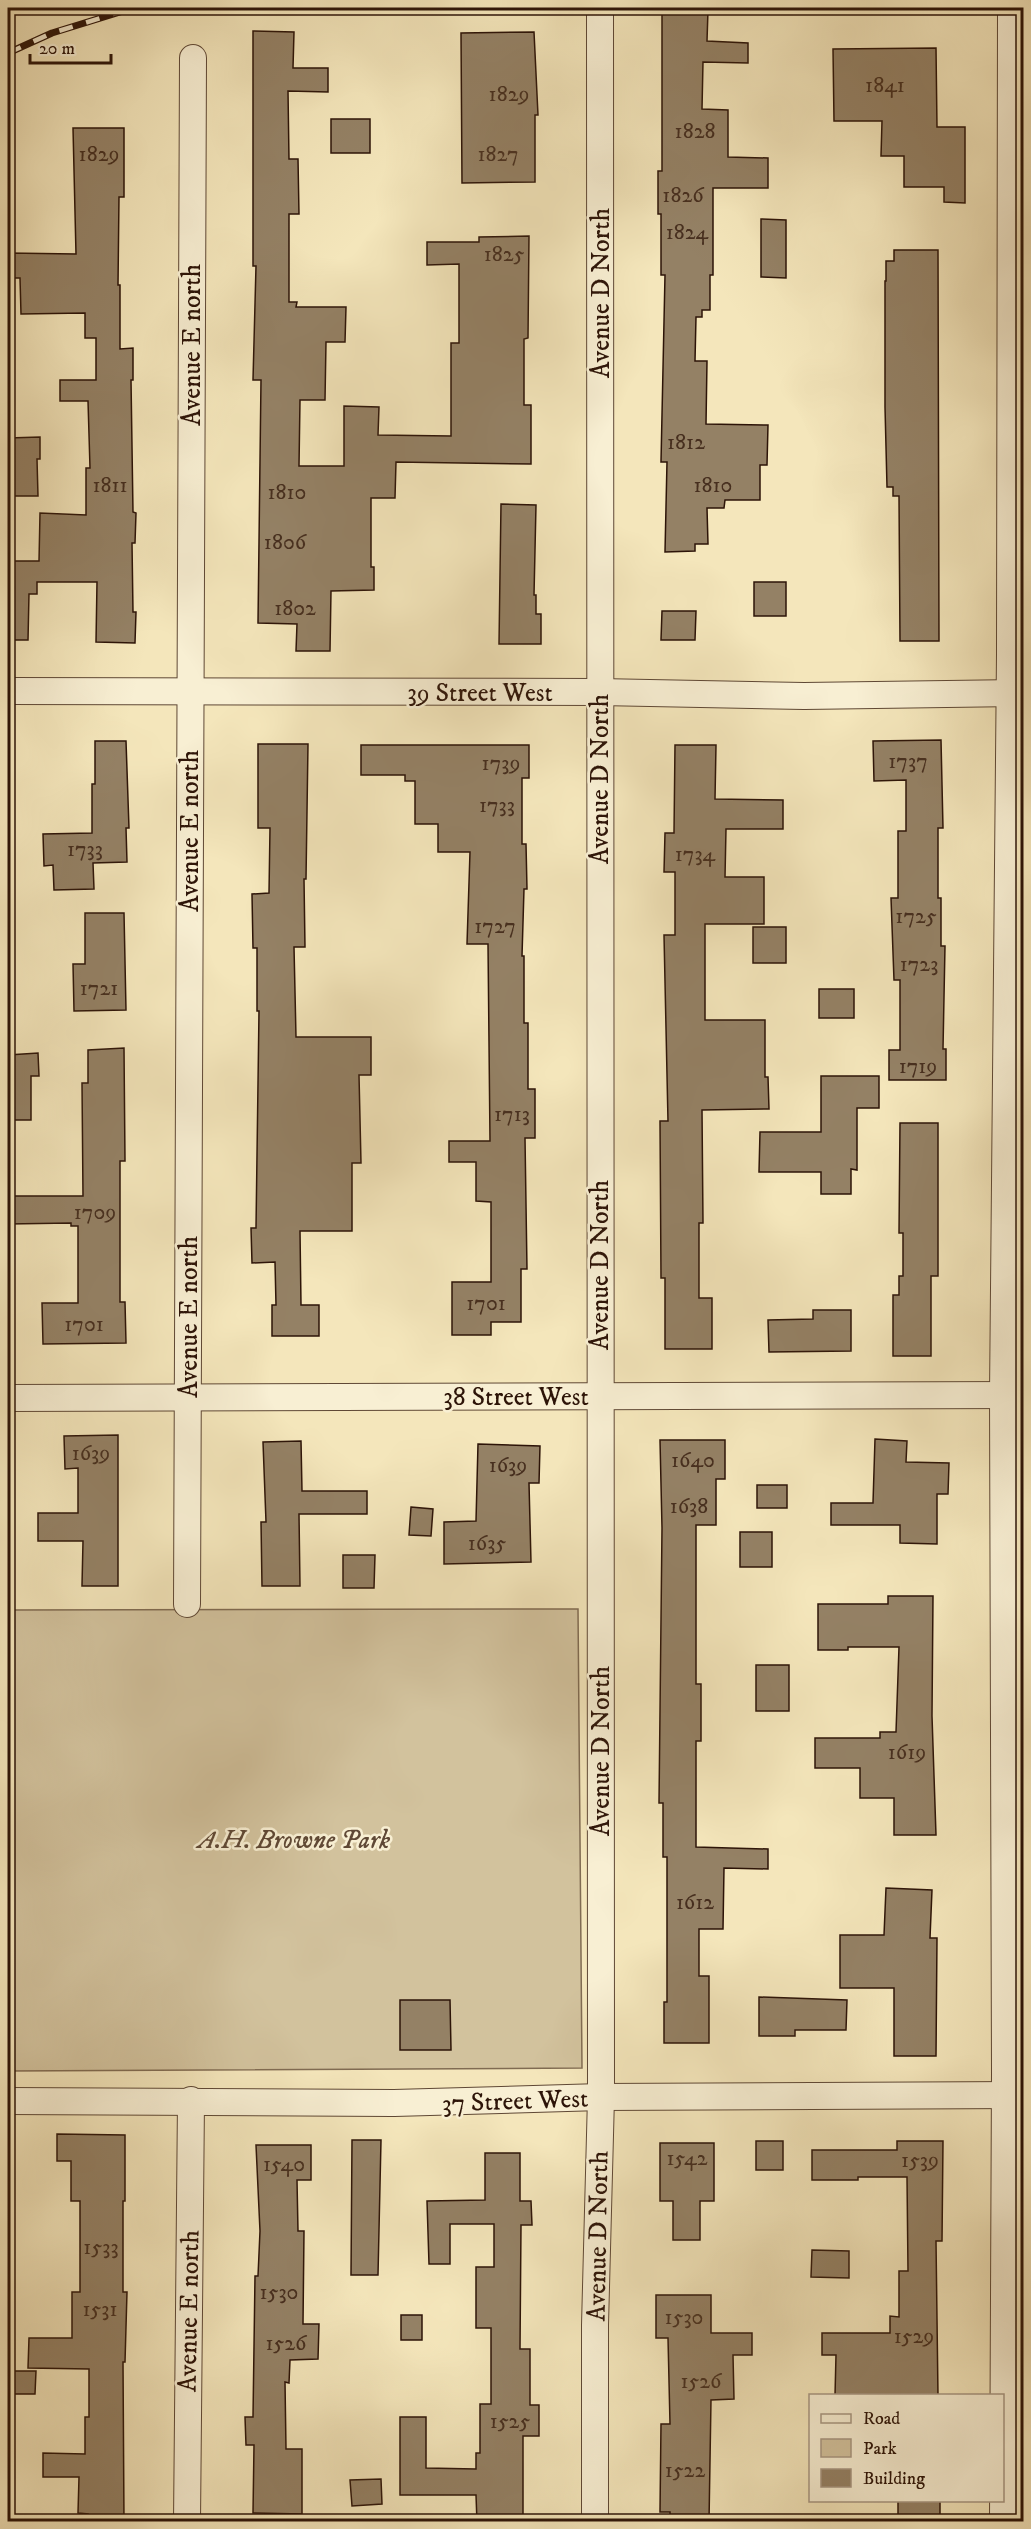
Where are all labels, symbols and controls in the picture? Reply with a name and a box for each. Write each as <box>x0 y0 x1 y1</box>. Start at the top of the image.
scale bar <box>30 27 111 65</box>
text: 20 m <box>39 38 75 60</box>
house number: 1841 <box>865 72 905 99</box>
house number: 1829 <box>489 81 529 108</box>
house number: 1828 <box>675 118 715 145</box>
house number: 1829 <box>79 141 119 168</box>
house number: 1827 <box>478 141 518 168</box>
house number: 1826 <box>662 182 705 209</box>
street label: Avenue D North <box>585 207 618 378</box>
house number: 1824 <box>666 219 710 246</box>
house number: 1825 <box>484 241 524 268</box>
street label: Avenue E north <box>176 264 209 426</box>
house number: 1812 <box>667 429 705 456</box>
house number: 1811 <box>92 472 128 499</box>
house number: 1810 <box>694 472 732 499</box>
house number: 1810 <box>268 479 306 506</box>
house number: 1806 <box>264 529 308 556</box>
house number: 1802 <box>274 595 316 622</box>
street label: 39 Street West <box>407 677 553 710</box>
street label: Avenue D North <box>584 693 617 864</box>
house number: 1737 <box>888 748 928 775</box>
street label: Avenue E north <box>174 750 207 912</box>
house number: 1739 <box>482 750 520 777</box>
house number: 1733 <box>479 792 515 819</box>
house number: 1733 <box>67 836 103 863</box>
house number: 1734 <box>675 841 717 868</box>
house number: 1725 <box>895 903 937 930</box>
house number: 1727 <box>474 913 516 940</box>
house number: 1723 <box>900 951 938 978</box>
house number: 1721 <box>80 975 118 1002</box>
house number: 1719 <box>899 1053 937 1080</box>
house number: 1713 <box>494 1101 530 1128</box>
street label: Avenue D North <box>584 1179 617 1350</box>
house number: 1709 <box>74 1199 116 1226</box>
street label: Avenue E north <box>173 1236 206 1398</box>
house number: 1701 <box>466 1290 506 1317</box>
house number: 1701 <box>64 1311 104 1338</box>
street label: 38 Street West <box>443 1381 589 1414</box>
house number: 1639 <box>72 1440 110 1467</box>
house number: 1640 <box>671 1447 715 1474</box>
house number: 1639 <box>489 1452 527 1479</box>
house number: 1638 <box>670 1493 708 1520</box>
house number: 1635 <box>468 1530 506 1557</box>
street label: Avenue D North <box>585 1665 618 1836</box>
house number: 1619 <box>888 1739 926 1766</box>
park label: A.H. Browne Park <box>195 1824 390 1857</box>
house number: 1612 <box>676 1889 714 1916</box>
street label: 37 Street West <box>441 2082 589 2121</box>
house number: 1542 <box>666 2145 708 2172</box>
house number: 1539 <box>901 2147 939 2174</box>
street label: Avenue D North <box>581 2150 616 2322</box>
house number: 1540 <box>263 2151 305 2178</box>
street label: Avenue E north <box>172 2229 207 2392</box>
house number: 1533 <box>83 2234 119 2261</box>
house number: 1530 <box>260 2279 298 2306</box>
house number: 1531 <box>82 2296 118 2323</box>
house number: 1530 <box>665 2304 703 2331</box>
house number: 1529 <box>894 2323 934 2350</box>
house number: 1526 <box>265 2330 308 2357</box>
house number: 1526 <box>680 2368 723 2395</box>
legend <box>809 2394 1004 2502</box>
house number: 1525 <box>490 2408 530 2435</box>
text: Road <box>863 2408 900 2430</box>
text: Park <box>863 2438 897 2460</box>
house number: 1522 <box>665 2457 705 2484</box>
text: Building <box>863 2468 925 2490</box>

